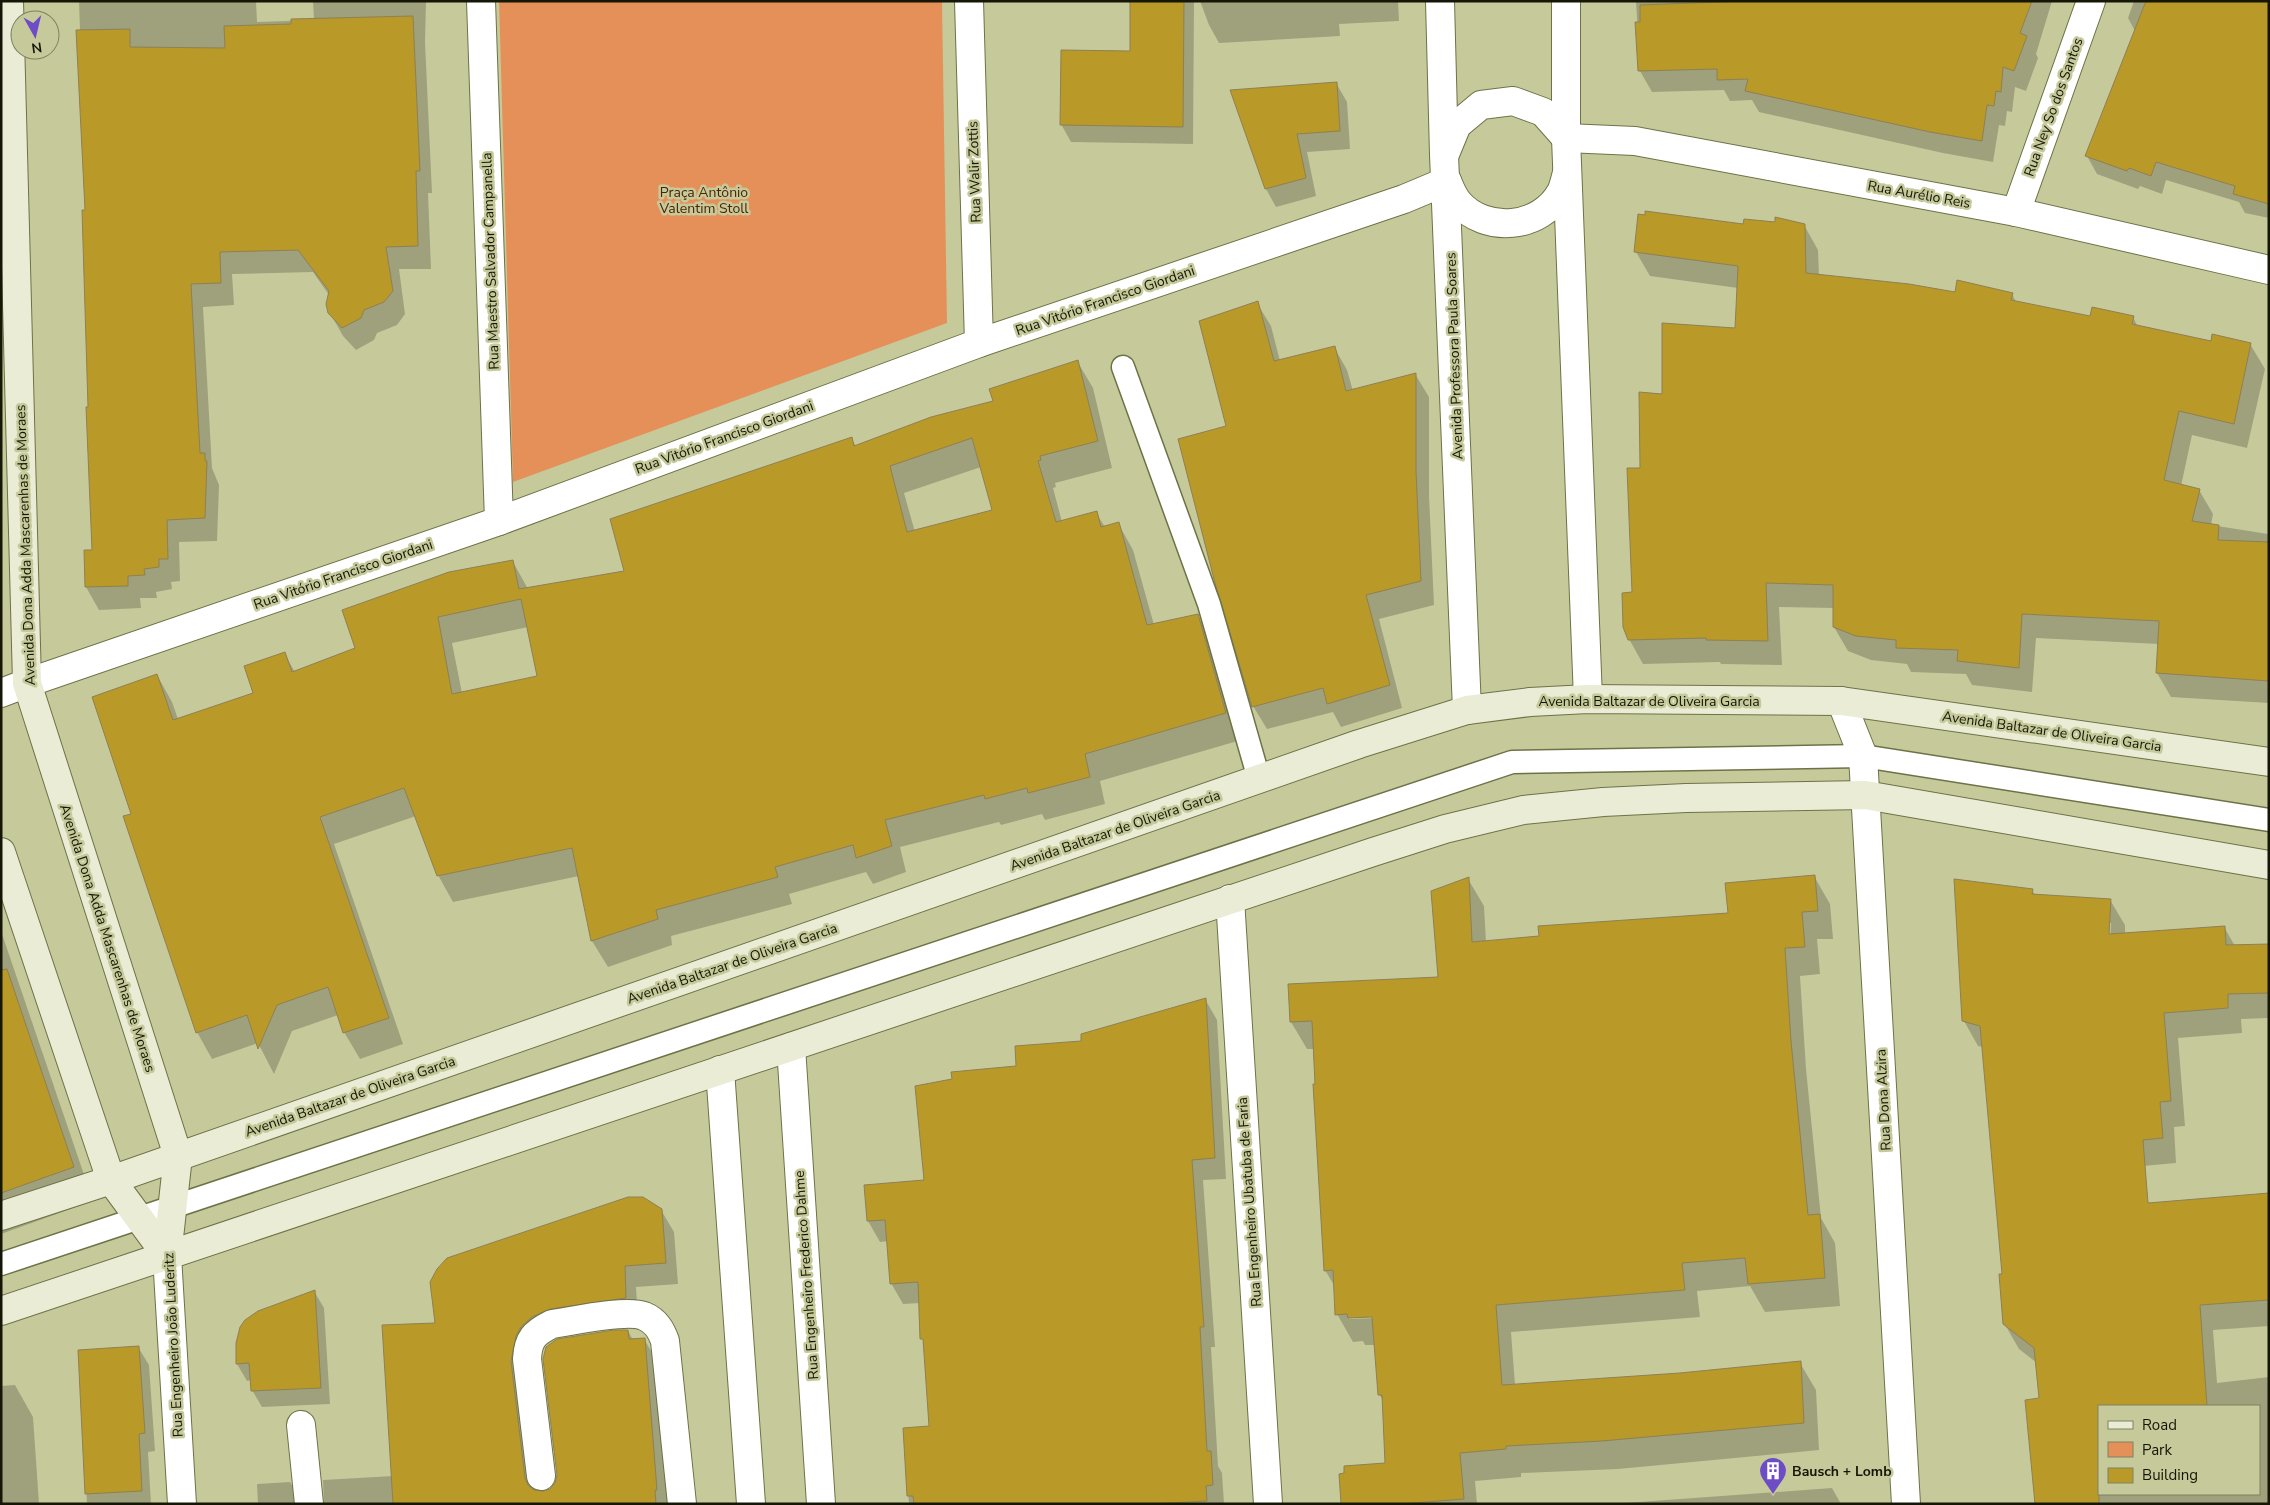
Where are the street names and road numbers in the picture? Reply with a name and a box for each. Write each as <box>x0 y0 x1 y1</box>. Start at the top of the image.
street label: Rua Ney So dos Santos <box>2020 35 2088 179</box>
street label: Rua Walir Zottis <box>963 121 986 223</box>
street label: Rua Maestro Salvador Campanella <box>477 152 504 370</box>
street label: Rua Aurélio Reis <box>1866 176 1972 213</box>
street label: Avenida Professora Paula Soares <box>1441 252 1468 460</box>
street label: Rua Vitório Francisco Giordani <box>1013 261 1197 340</box>
street label: Rua Vitório Francisco Giordani <box>632 396 816 479</box>
street label: Avenida Dona Adda Mascarenhas de Moraes <box>11 404 40 686</box>
street label: Rua Vitório Francisco Giordani <box>251 535 435 614</box>
street label: Avenida Baltazar de Oliveira Garcia <box>1538 692 1760 711</box>
street label: Avenida Baltazar de Oliveira Garcia <box>1941 707 2163 756</box>
street label: Avenida Baltazar de Oliveira Garcia <box>1007 785 1223 875</box>
street label: Avenida Dona Adda Mascarenhas de Moraes <box>55 802 160 1075</box>
street label: Avenida Baltazar de Oliveira Garcia <box>624 918 840 1008</box>
street label: Rua Dona Alzira <box>1871 1049 1896 1151</box>
street label: Avenida Baltazar de Oliveira Garcia <box>242 1051 458 1141</box>
street label: Rua Engenheiro Ubatuba de Faria <box>1233 1096 1266 1308</box>
street label: Rua Engenheiro Frederico Dahme <box>790 1170 823 1380</box>
street label: Rua Engenheiro João Luderitz <box>159 1252 188 1438</box>

